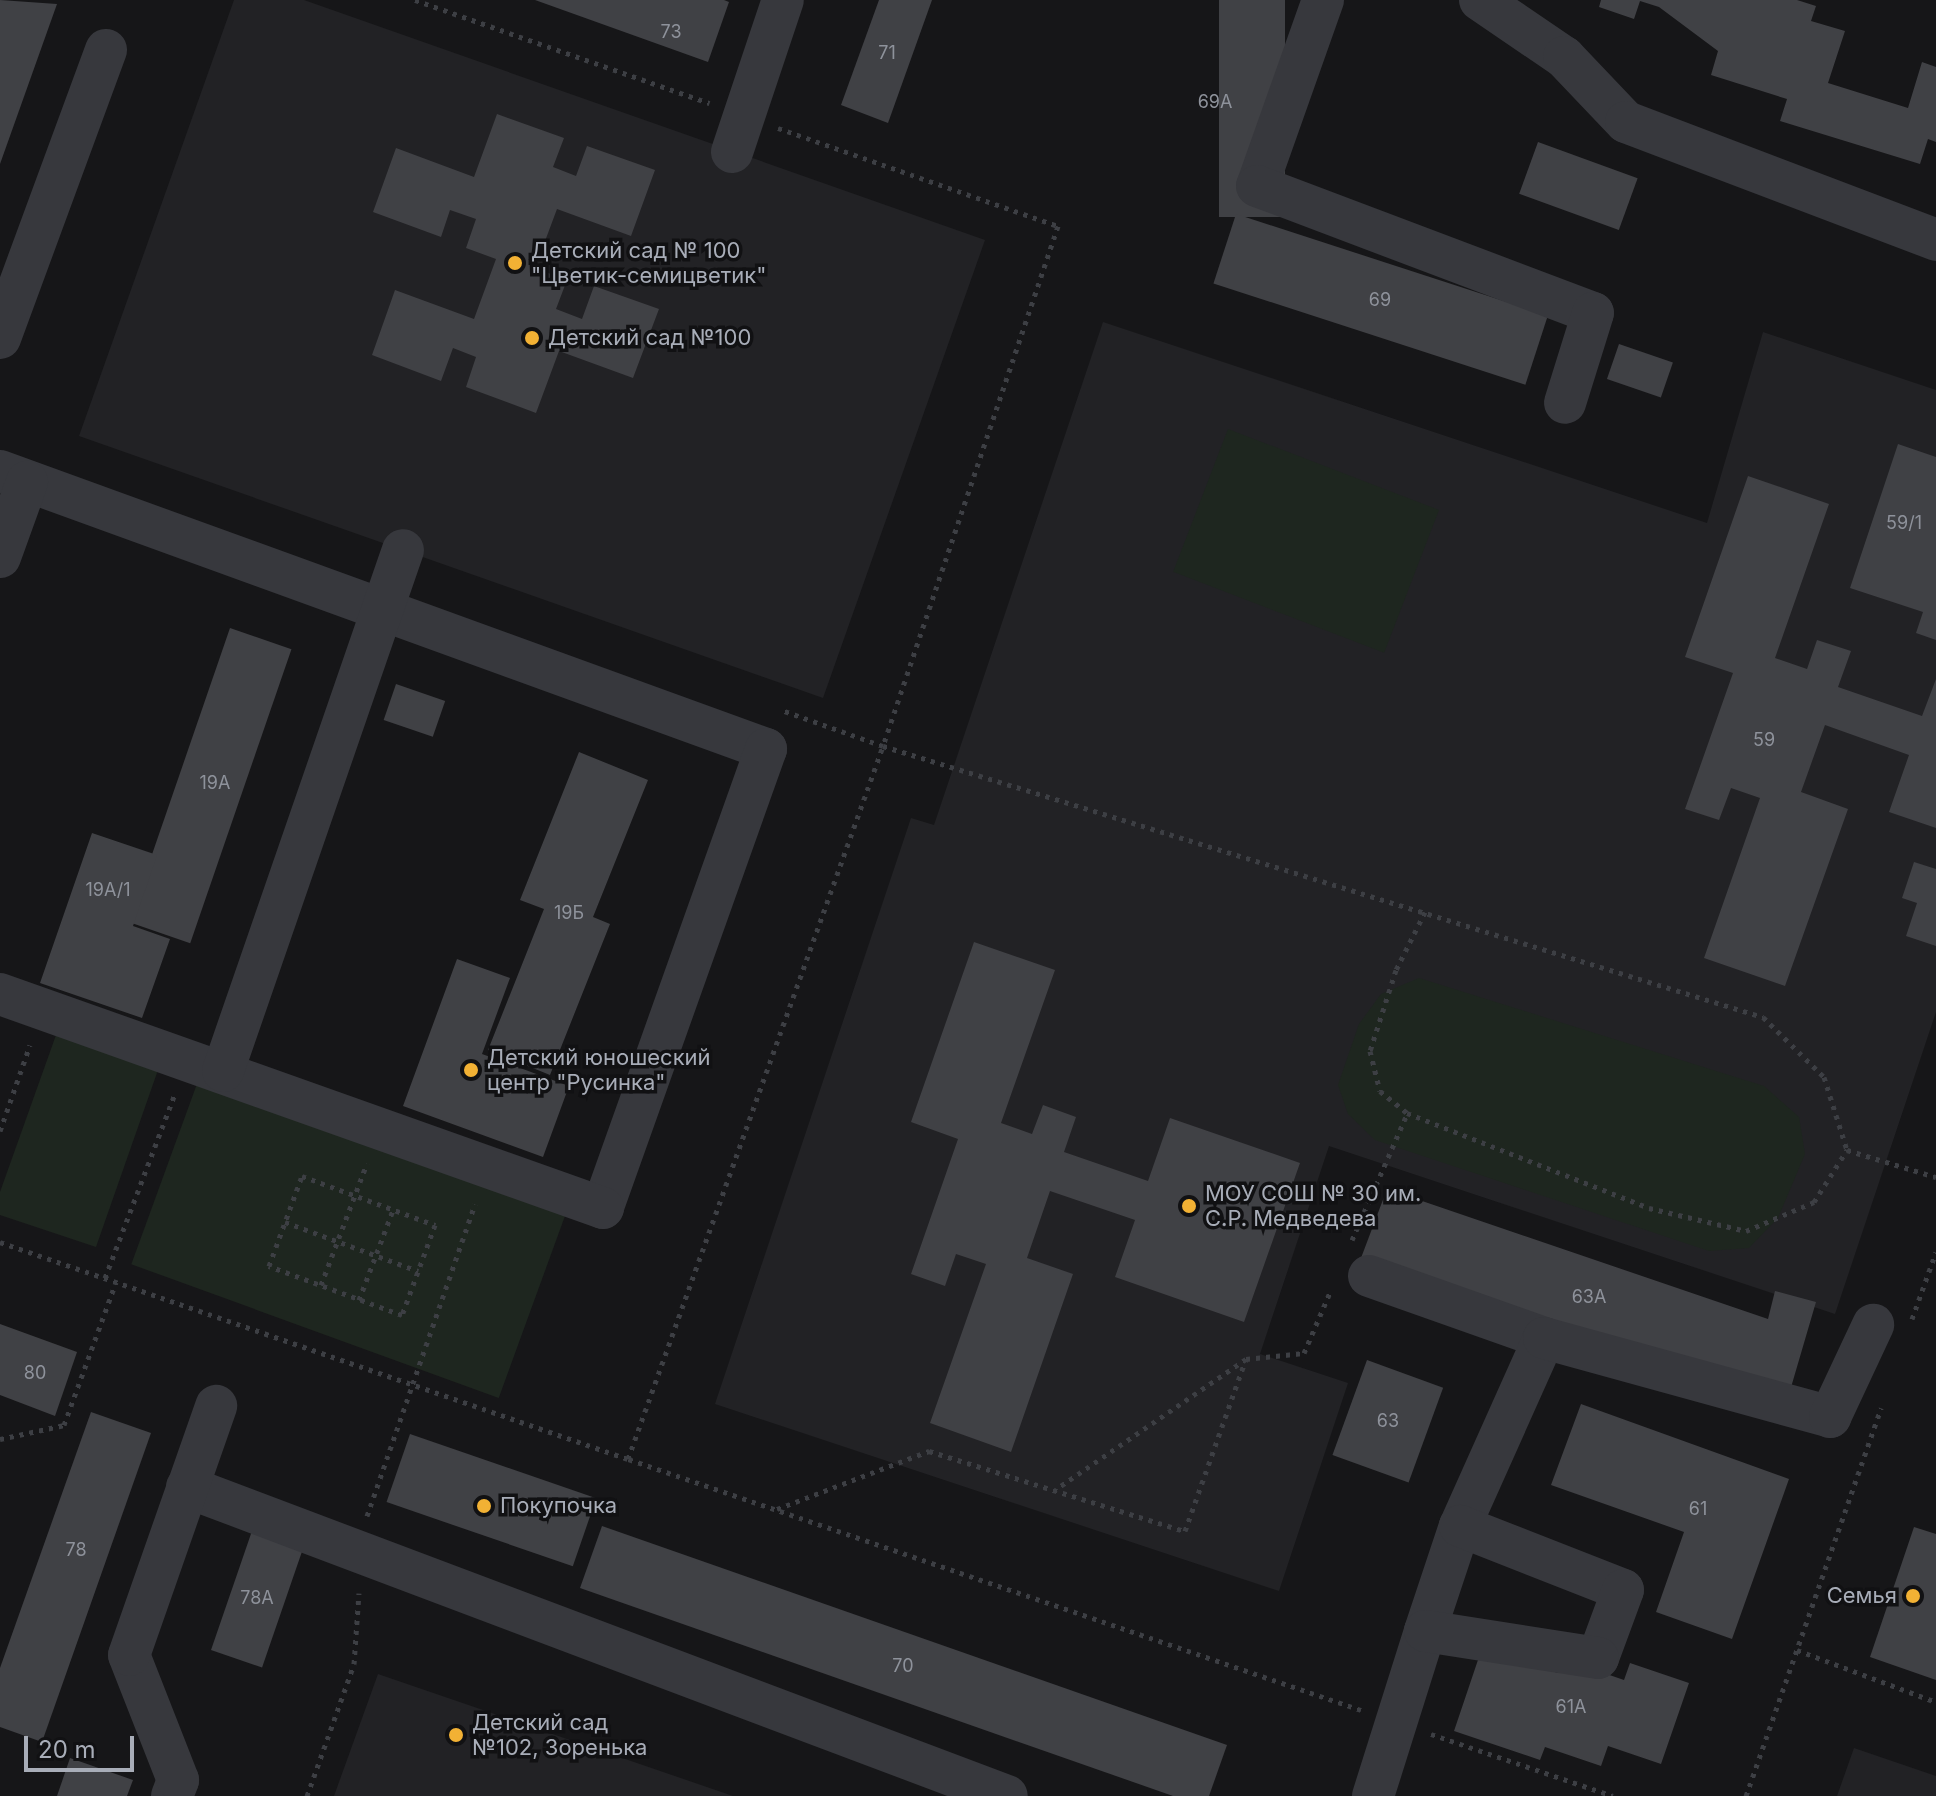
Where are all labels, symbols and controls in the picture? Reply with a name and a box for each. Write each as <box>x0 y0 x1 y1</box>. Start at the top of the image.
house number: 73 <box>660 21 682 43</box>
house number: 71 <box>878 42 896 64</box>
house number: 69А <box>1198 91 1232 113</box>
place label: Детский сад № 100 "Цветик-семицветик" <box>531 237 767 288</box>
marker: Детский сад № 100 "Цветик-семицветик" <box>506 254 524 272</box>
house number: 69 <box>1369 289 1391 311</box>
place label: Детский сад №100 <box>548 325 751 351</box>
marker: Детский сад №100 <box>523 329 541 347</box>
house number: 59/1 <box>1886 512 1922 534</box>
house number: 59 <box>1753 729 1775 751</box>
house number: 19А <box>200 772 230 794</box>
house number: 19А/1 <box>85 879 131 901</box>
house number: 19Б <box>554 902 584 924</box>
place label: Детский юношеский центр "Русинка" <box>487 1044 711 1096</box>
marker: Детский юношеский центр "Русинка" <box>462 1061 480 1079</box>
place label: МОУ СОШ № 30 им. С.Р. Медведева <box>1205 1180 1421 1232</box>
marker: МОУ СОШ № 30 им. С.Р. Медведева <box>1180 1197 1198 1215</box>
house number: 63А <box>1572 1286 1606 1308</box>
house number: 80 <box>24 1362 46 1384</box>
house number: 63 <box>1377 1410 1399 1432</box>
place label: Покупочка <box>500 1493 617 1519</box>
marker: Покупочка <box>475 1497 493 1515</box>
house number: 61 <box>1689 1498 1707 1520</box>
house number: 78 <box>65 1539 87 1561</box>
place label: Семья <box>1827 1583 1897 1609</box>
house number: 78А <box>240 1587 274 1609</box>
marker: Семья <box>1904 1587 1922 1605</box>
house number: 70 <box>892 1655 914 1677</box>
house number: 61А <box>1556 1696 1586 1718</box>
place label: Детский сад №102, Зоренька <box>472 1709 647 1760</box>
scale bar <box>28 1720 138 1770</box>
marker: Детский сад №102, Зоренька <box>447 1726 465 1744</box>
text: 20 m <box>38 1735 96 1764</box>

